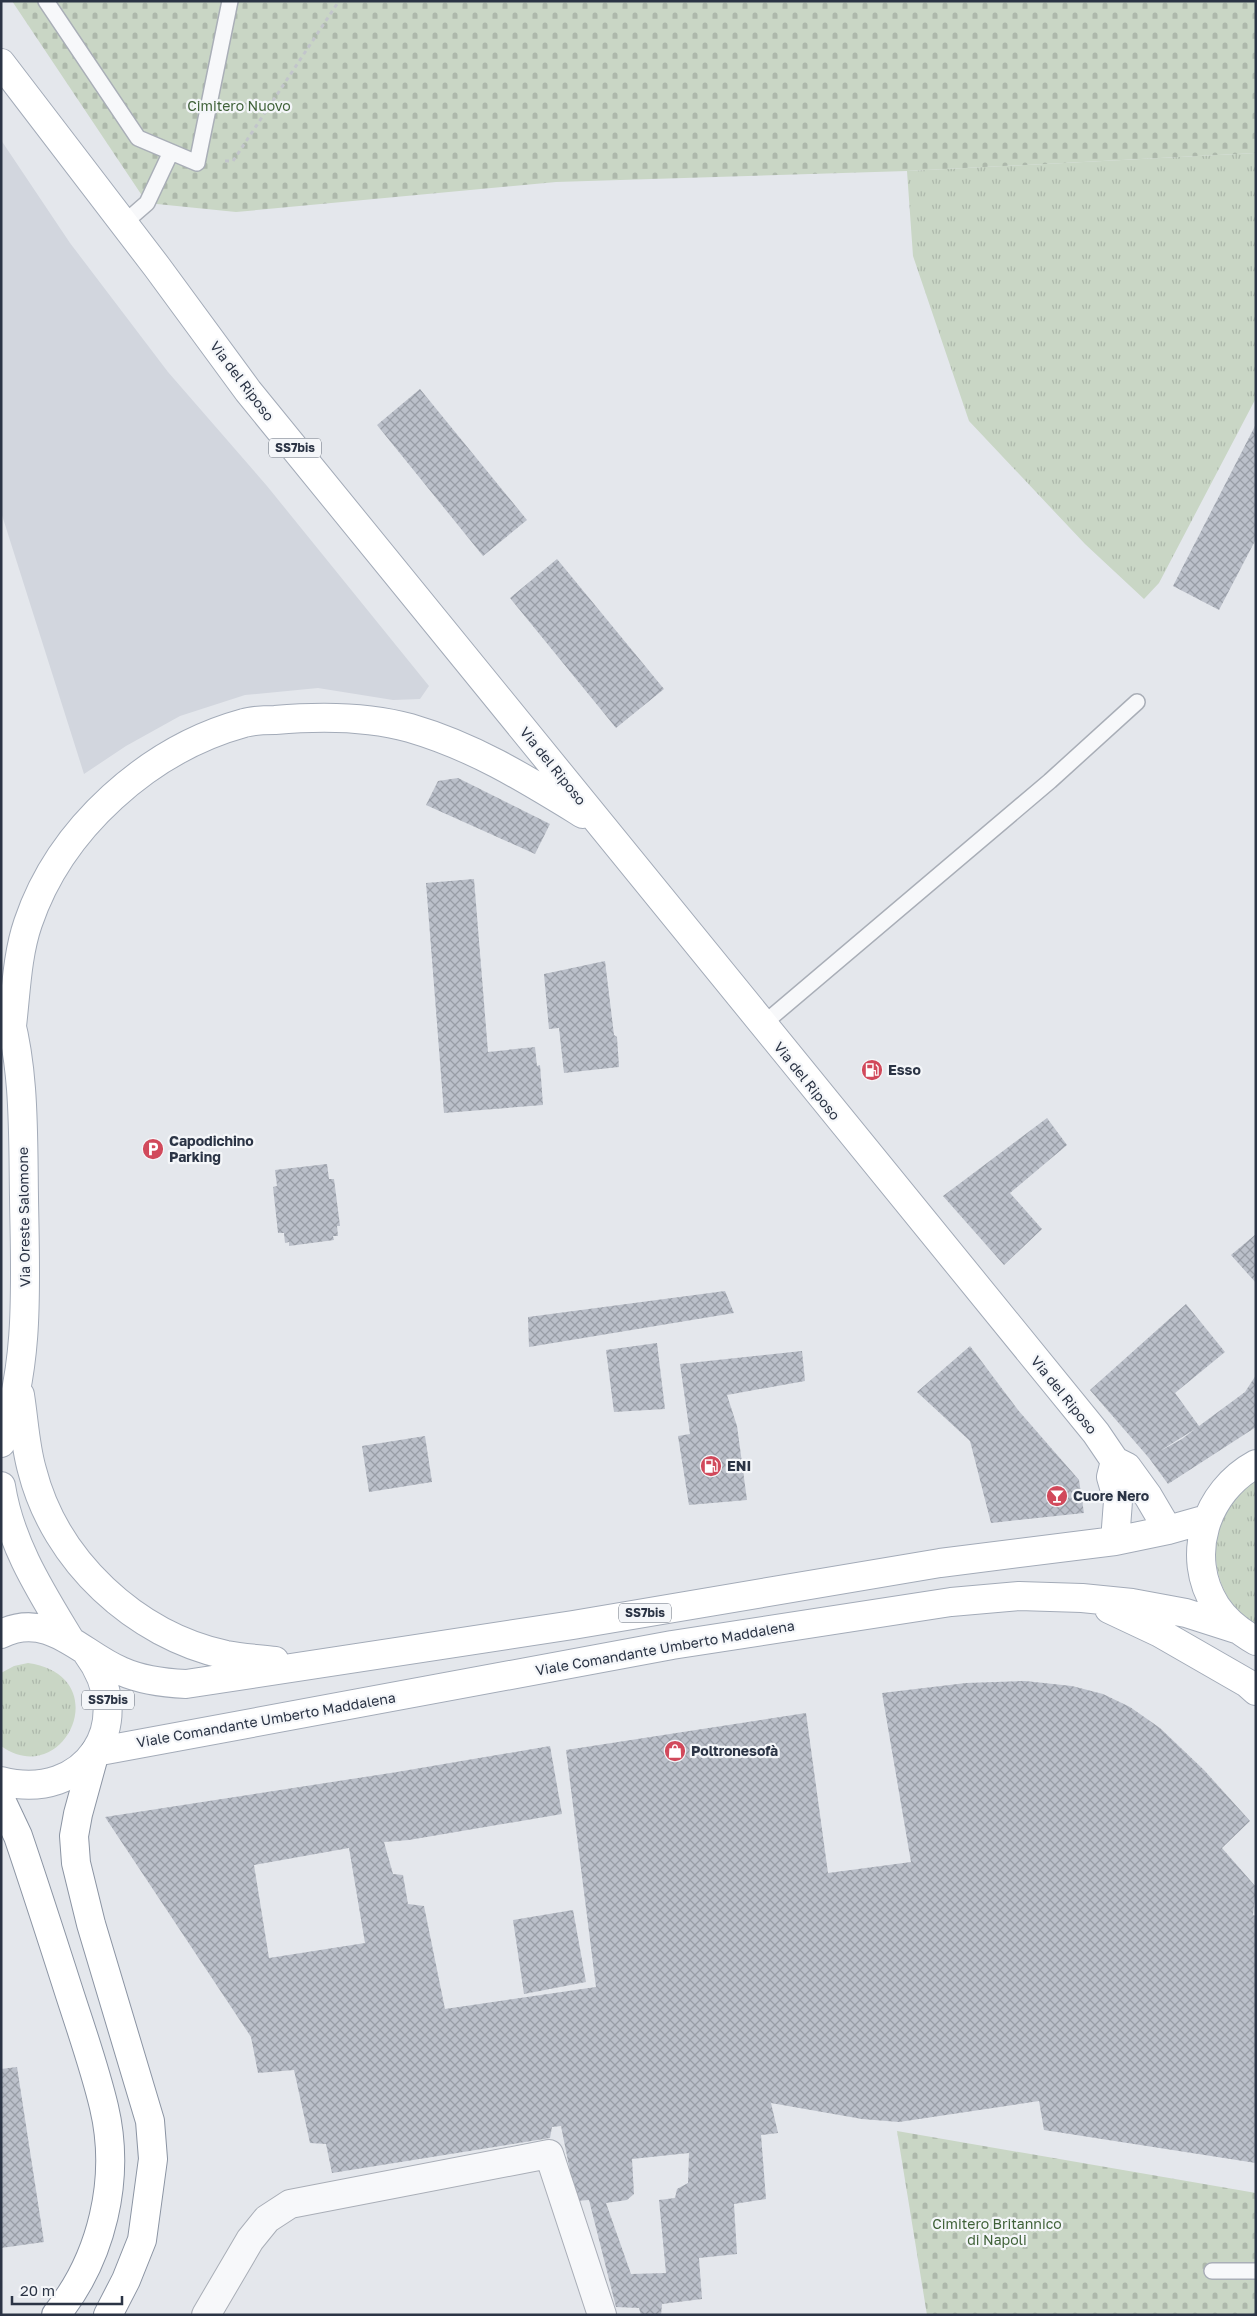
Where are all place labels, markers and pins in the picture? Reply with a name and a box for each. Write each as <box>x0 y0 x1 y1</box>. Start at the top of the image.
fuel station icon: Esso <box>860 1058 884 1082</box>
place label: Esso <box>888 1061 921 1078</box>
place label: Capodichino Parking <box>169 1132 254 1165</box>
parking icon: Capodichino Parking <box>141 1137 165 1161</box>
fuel station icon: ENI <box>699 1454 723 1478</box>
place label: ENI <box>727 1457 751 1474</box>
bar icon: Cuore Nero <box>1045 1484 1069 1508</box>
place label: Cuore Nero <box>1073 1487 1149 1504</box>
shop icon: Poltronesofà <box>663 1739 687 1763</box>
place label: Poltronesofà <box>691 1742 778 1759</box>

